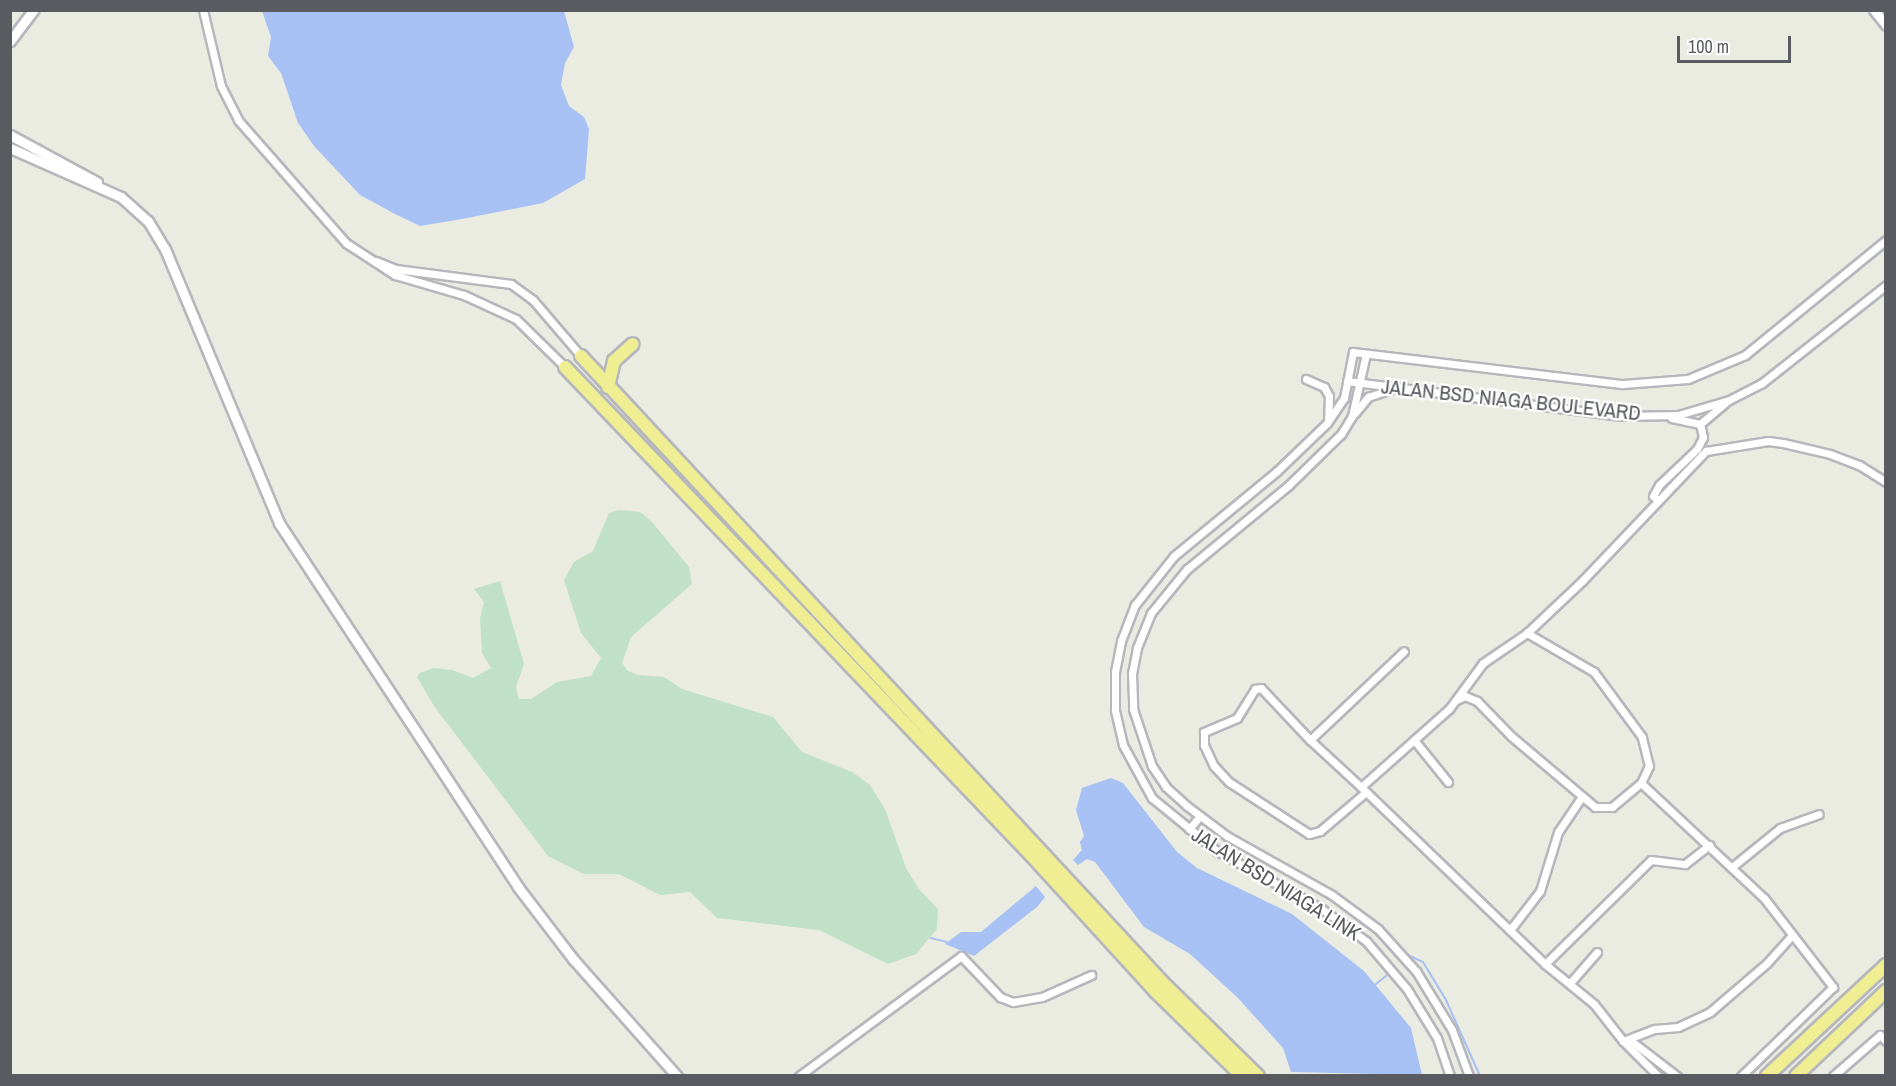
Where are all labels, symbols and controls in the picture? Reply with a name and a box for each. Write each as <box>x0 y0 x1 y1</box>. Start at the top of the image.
scale bar <box>1680 24 1794 62</box>
text: 100 m <box>1688 34 1729 59</box>
street label: JALAN BSD NIAGA BOULEVARD <box>1379 374 1643 426</box>
street label: JALAN BSD NIAGA LINK <box>1187 822 1365 946</box>

